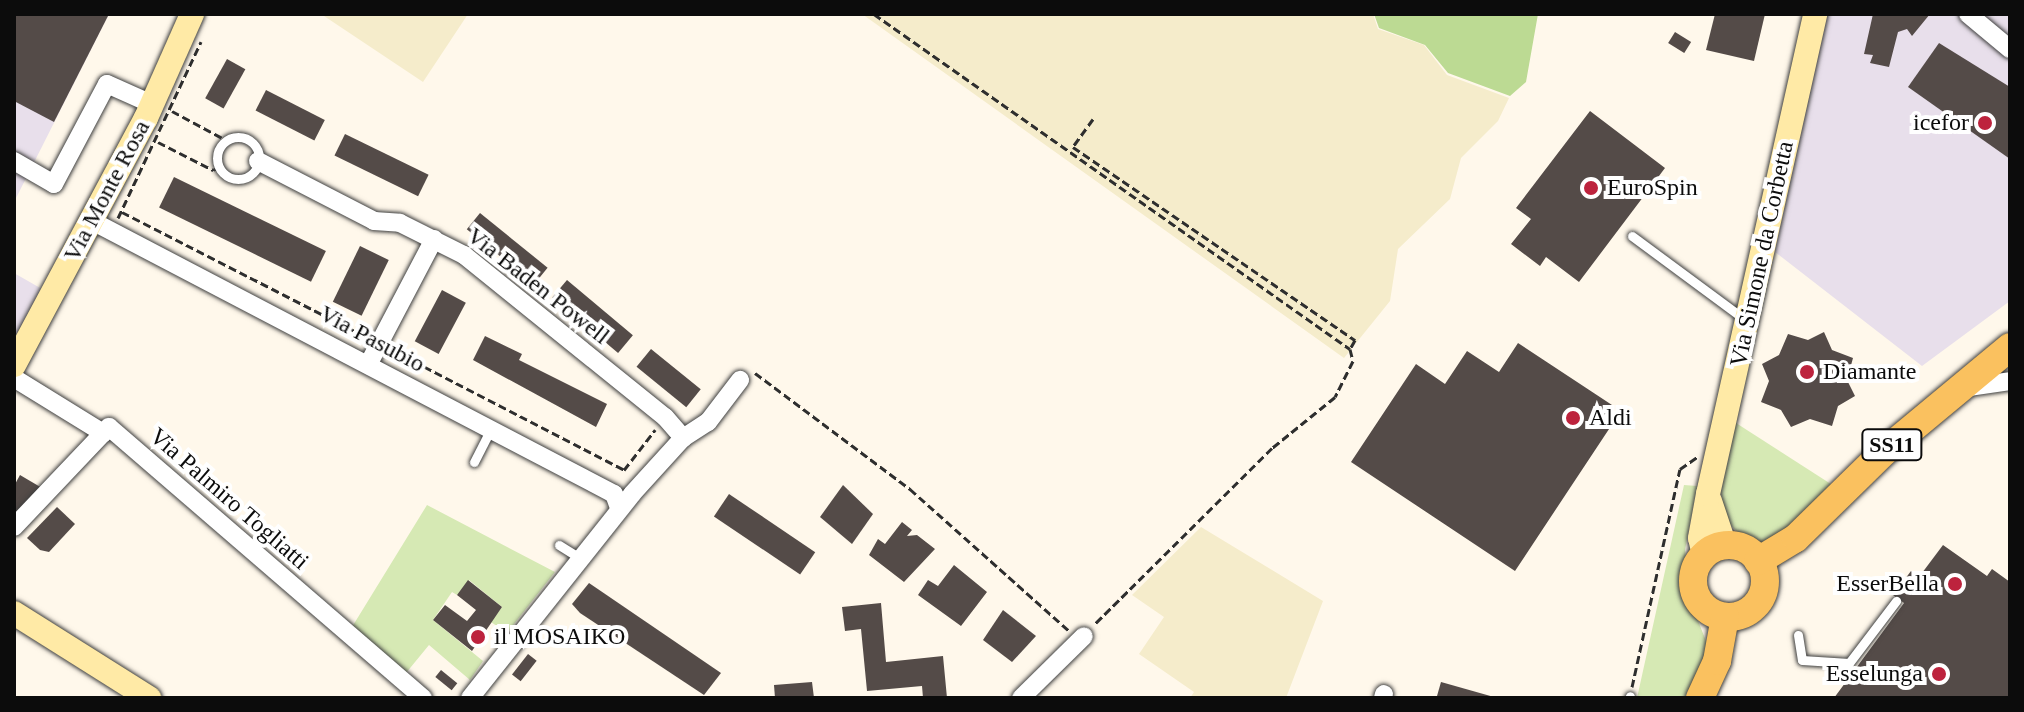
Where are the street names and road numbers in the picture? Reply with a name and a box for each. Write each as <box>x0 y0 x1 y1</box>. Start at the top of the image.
street label: Via Monte Rosa <box>58 115 156 267</box>
street label: Via Simone da Corbetta <box>1724 139 1800 369</box>
street label: Via Baden Powell <box>461 221 615 351</box>
street label: Via Pasubio <box>314 299 430 379</box>
street label: Via Palmiro Togliatti <box>143 422 315 576</box>
road number: SS11 <box>1860 427 1924 463</box>

